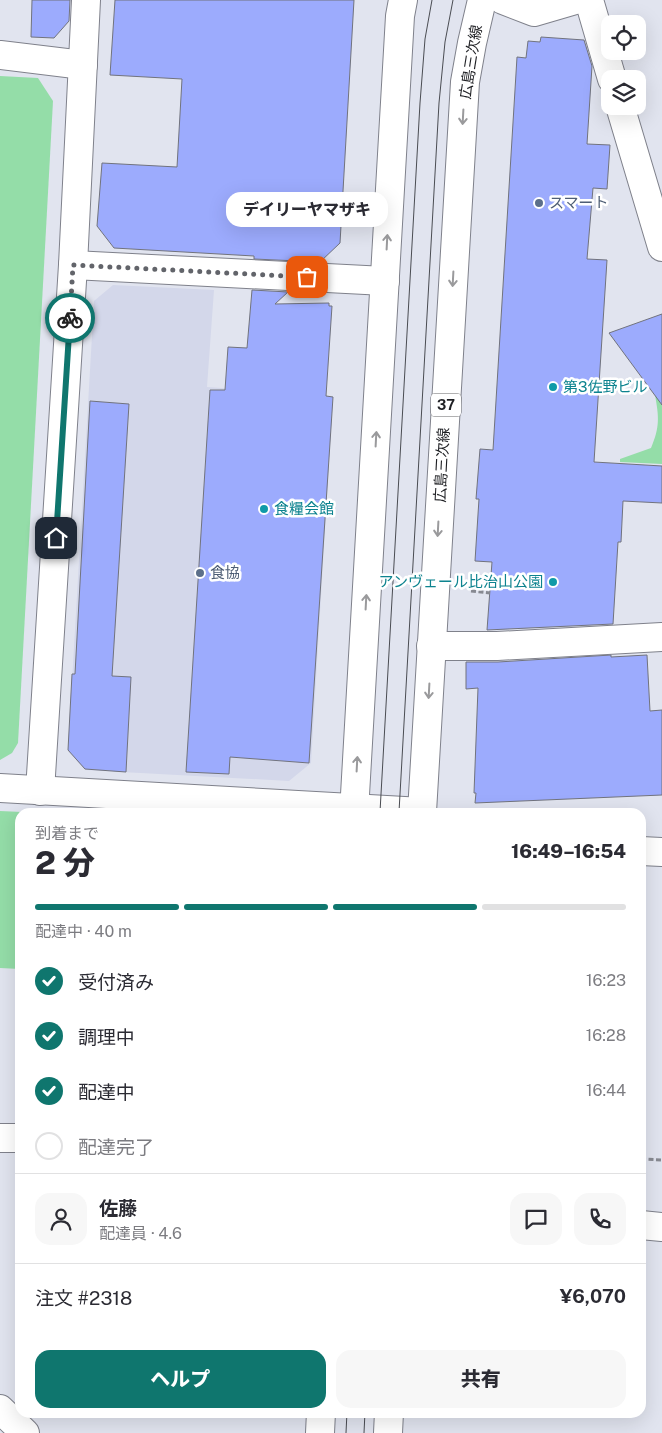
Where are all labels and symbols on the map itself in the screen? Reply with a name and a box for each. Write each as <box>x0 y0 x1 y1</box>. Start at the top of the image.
street label: 広島三次線 <box>456 24 485 100</box>
one-way arrow <box>458 109 467 125</box>
callout: デイリーヤマザキ <box>226 192 388 227</box>
place label: スマート <box>549 194 609 211</box>
marker: スマート <box>533 197 545 209</box>
one-way arrow <box>383 234 392 250</box>
pin <box>286 256 328 298</box>
one-way arrow <box>449 271 458 287</box>
courier <box>45 293 95 343</box>
place label: 第3佐野ビル <box>563 378 647 395</box>
marker: 第3佐野ビル <box>547 381 559 393</box>
road number: 37 <box>431 394 461 416</box>
street label: 広島三次線 <box>431 427 452 503</box>
one-way arrow <box>371 432 380 448</box>
place label: 食糧会館 <box>274 500 334 517</box>
marker: 食糧会館 <box>258 503 270 515</box>
pin <box>35 517 77 559</box>
one-way arrow <box>434 520 443 536</box>
place label: 食協 <box>210 564 240 581</box>
marker: 食協 <box>194 567 206 579</box>
place label: アンヴェール比治山公園 <box>379 573 543 590</box>
marker: アンヴェール比治山公園 <box>547 576 559 588</box>
one-way arrow <box>362 594 371 610</box>
one-way arrow <box>424 683 433 699</box>
one-way arrow <box>352 756 361 772</box>

